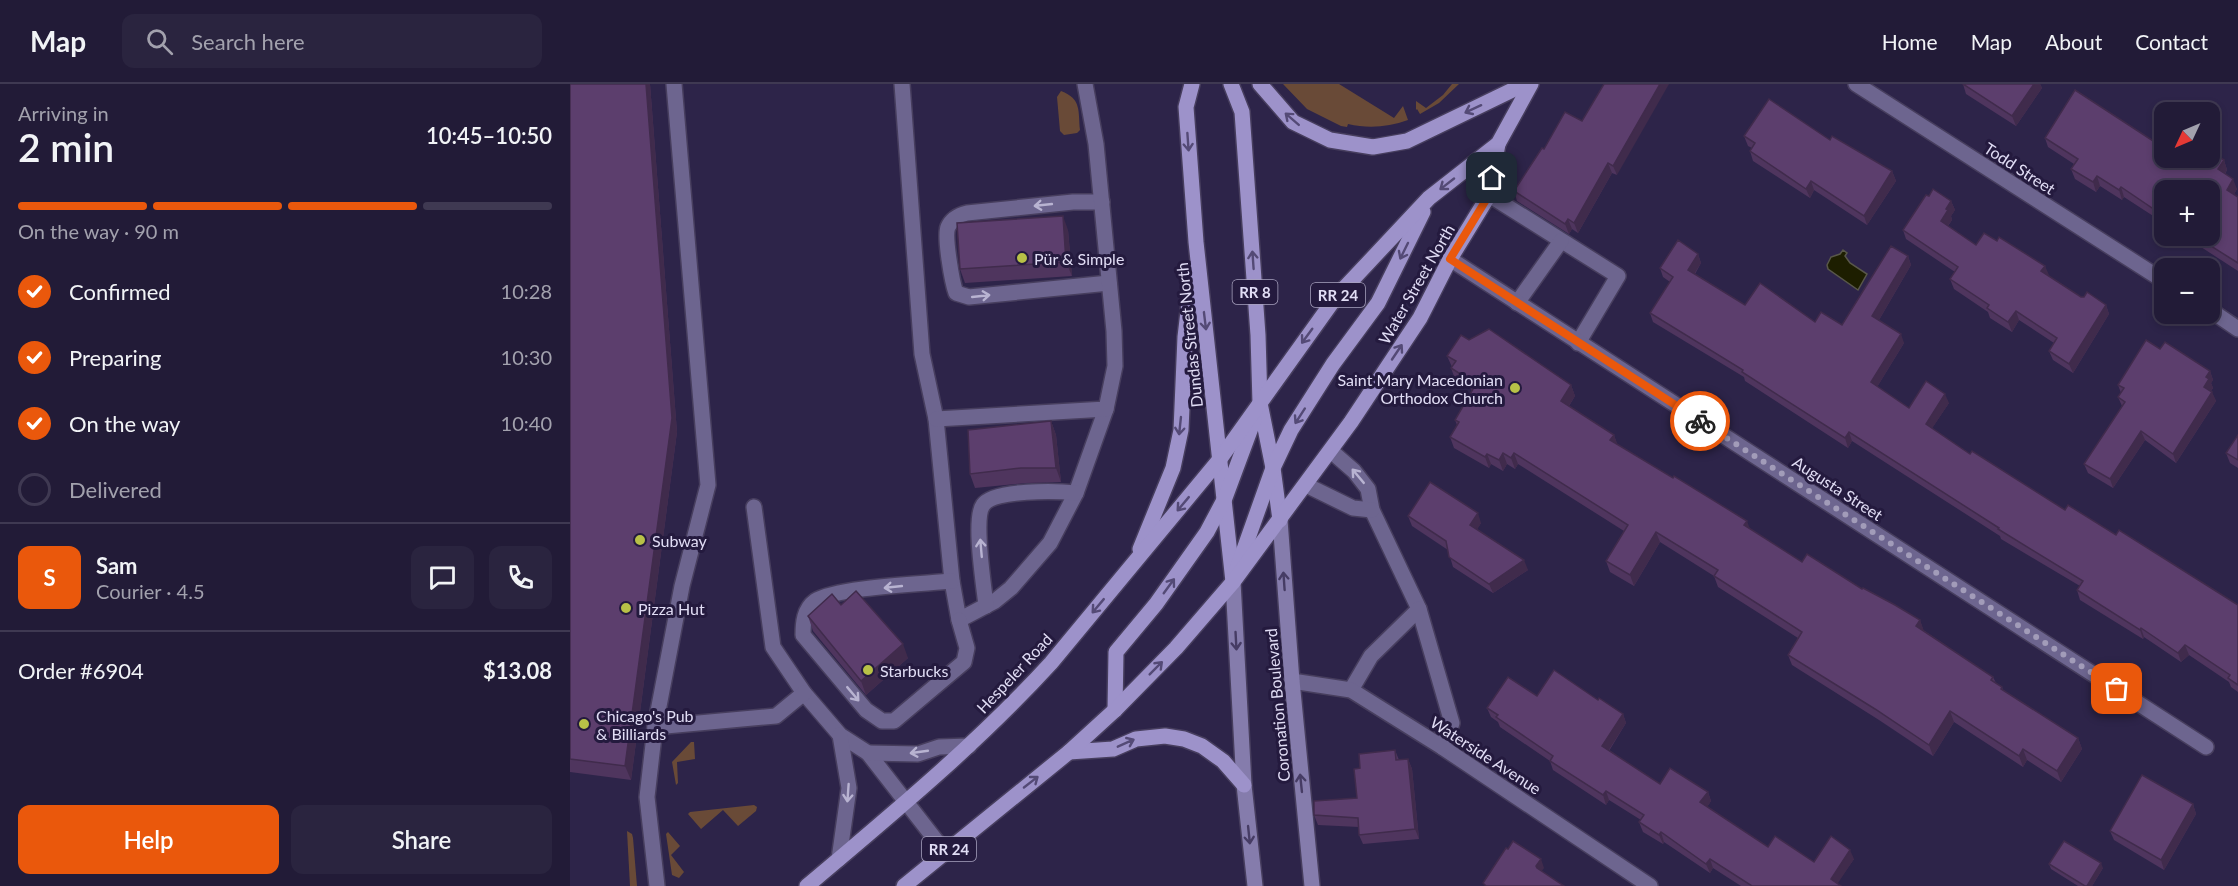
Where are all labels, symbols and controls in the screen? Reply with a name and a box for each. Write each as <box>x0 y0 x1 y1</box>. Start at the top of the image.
search box <box>122 14 542 68</box>
text: Map <box>30 24 86 58</box>
icon: search <box>143 25 176 58</box>
text: Search here <box>191 28 305 55</box>
text: Home <box>1882 29 1938 54</box>
text: Map <box>1971 29 2012 54</box>
text: About <box>2045 29 2102 54</box>
text: Contact <box>2135 29 2208 54</box>
text: Arriving in <box>18 101 109 125</box>
north arrow <box>2154 102 2220 168</box>
map controls <box>2154 102 2220 324</box>
one-way arrow <box>1464 104 1482 116</box>
one-way arrow <box>1284 112 1300 125</box>
text: 10:45–10:50 <box>426 122 552 149</box>
text: 2 min <box>18 124 114 170</box>
one-way arrow <box>1183 131 1194 151</box>
street label: Todd Street <box>1981 138 2059 198</box>
pin <box>1466 152 1517 203</box>
icon: home <box>1475 161 1508 194</box>
one-way arrow <box>1440 178 1456 191</box>
button: + <box>2154 180 2220 246</box>
one-way arrow <box>1034 200 1054 211</box>
text: On the way · 90 m <box>18 219 179 243</box>
street label: Water Street North <box>1374 221 1458 347</box>
one-way arrow <box>1397 242 1409 260</box>
place label: Pür & Simple <box>1034 249 1124 268</box>
marker: Pür & Simple <box>1015 251 1029 265</box>
one-way arrow <box>1247 251 1258 271</box>
button: − <box>2154 258 2220 324</box>
street label: Dundas Street North <box>1172 262 1206 408</box>
icon: check <box>18 275 51 308</box>
text: Confirmed <box>69 278 171 305</box>
text: 10:28 <box>501 279 552 303</box>
road number: RR 8 <box>1232 280 1278 304</box>
road number: RR 24 <box>1311 283 1365 307</box>
one-way arrow <box>971 290 991 301</box>
one-way arrow <box>1200 311 1211 330</box>
one-way arrow <box>1301 328 1313 344</box>
icon: check <box>18 341 51 374</box>
one-way arrow <box>1391 343 1404 360</box>
text: Preparing <box>69 344 161 371</box>
text: 10:30 <box>501 345 552 369</box>
place label: Saint Mary Macedonian Orthodox Church <box>1337 370 1503 407</box>
marker: Saint Mary Macedonian Orthodox Church <box>1508 381 1522 395</box>
courier <box>1670 391 1730 451</box>
icon: bike <box>1684 405 1717 438</box>
icon: check <box>18 407 51 440</box>
one-way arrow <box>1294 407 1306 424</box>
text: On the way <box>69 410 180 437</box>
text: 10:40 <box>501 411 552 435</box>
one-way arrow <box>1174 415 1185 435</box>
street label: Augusta Street <box>1789 452 1887 524</box>
one-way arrow <box>1351 469 1365 484</box>
text: Delivered <box>69 476 162 503</box>
one-way arrow <box>1176 496 1190 511</box>
place label: Subway <box>652 531 708 550</box>
marker: Subway <box>633 533 647 547</box>
one-way arrow <box>975 538 986 558</box>
button: chat <box>411 546 474 609</box>
button: phone <box>489 546 552 609</box>
text: Sam <box>96 552 138 579</box>
text: S <box>43 564 56 591</box>
one-way arrow <box>1279 572 1290 592</box>
text: Courier · 4.5 <box>96 579 205 603</box>
one-way arrow <box>1163 579 1175 595</box>
one-way arrow <box>884 582 904 593</box>
one-way arrow <box>1092 598 1105 614</box>
place label: Pizza Hut <box>638 599 705 618</box>
marker: Pizza Hut <box>619 601 633 615</box>
street label: Coronation Boulevard <box>1261 628 1293 782</box>
street label: Hespeler Road <box>972 629 1056 717</box>
one-way arrow <box>1231 630 1242 650</box>
text: Order #6904 <box>18 657 144 684</box>
text: $13.08 <box>483 657 552 684</box>
place label: Starbucks <box>880 661 948 680</box>
one-way arrow <box>1149 661 1164 676</box>
marker: Starbucks <box>861 663 875 677</box>
pin <box>2091 663 2142 714</box>
icon: bag <box>2100 672 2133 705</box>
one-way arrow <box>846 686 860 701</box>
place label: Chicago's Pub & Billiards <box>596 706 694 743</box>
street label: Waterside Avenue <box>1427 712 1545 798</box>
marker: Chicago's Pub & Billiards <box>577 717 591 731</box>
one-way arrow <box>1117 737 1135 748</box>
one-way arrow <box>909 747 929 758</box>
one-way arrow <box>1295 773 1306 793</box>
one-way arrow <box>1023 776 1039 789</box>
one-way arrow <box>842 782 853 802</box>
button: Help <box>18 805 279 874</box>
button: Share <box>291 805 552 874</box>
one-way arrow <box>1244 825 1255 845</box>
road number: RR 24 <box>922 837 976 861</box>

